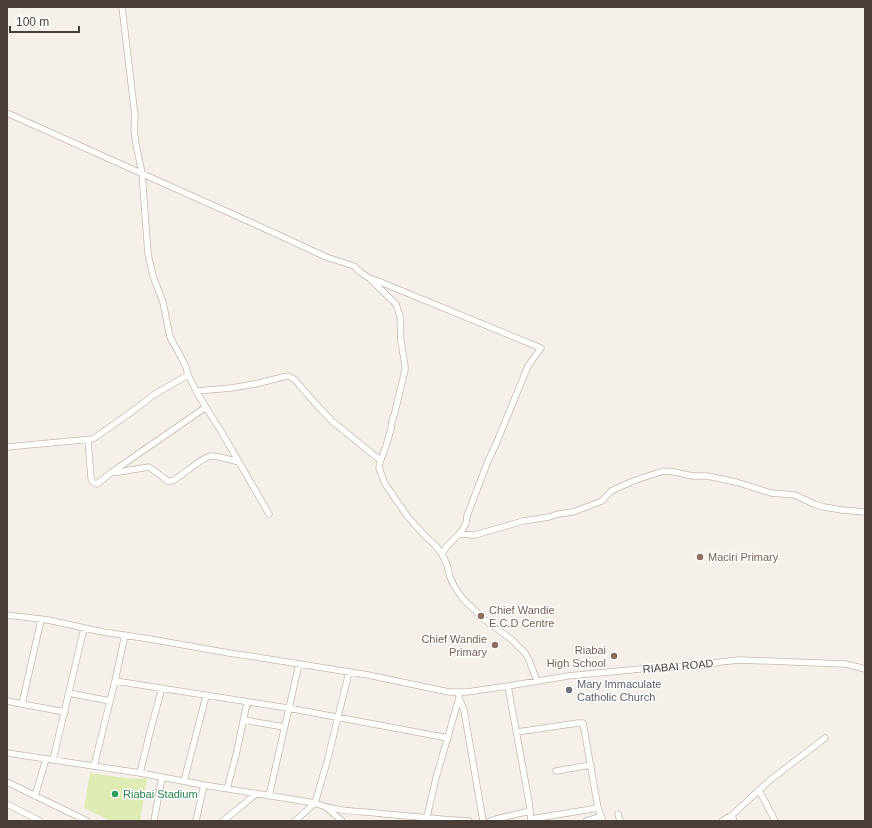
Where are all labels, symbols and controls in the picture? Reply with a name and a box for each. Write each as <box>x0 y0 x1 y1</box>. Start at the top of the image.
scale bar <box>10 8 79 34</box>
text: 100 m <box>16 15 49 29</box>
place label: Maciri Primary <box>708 551 779 563</box>
marker: Maciri Primary <box>695 552 705 562</box>
place label: Chief Wandie E.C.D Centre <box>489 604 555 629</box>
marker: Chief Wandie E.C.D Centre <box>476 611 486 621</box>
place label: Chief Wandie Primary <box>421 633 487 658</box>
marker: Chief Wandie Primary <box>490 640 500 650</box>
place label: Riabai High School <box>547 644 606 669</box>
marker: Riabai High School <box>609 651 619 661</box>
street label: RIABAI ROAD <box>642 657 714 675</box>
place label: Mary Immaculate Catholic Church <box>577 678 661 703</box>
marker: Mary Immaculate Catholic Church <box>564 685 574 695</box>
place label: Riabai Stadium <box>123 788 198 800</box>
marker: Riabai Stadium <box>110 789 120 799</box>

